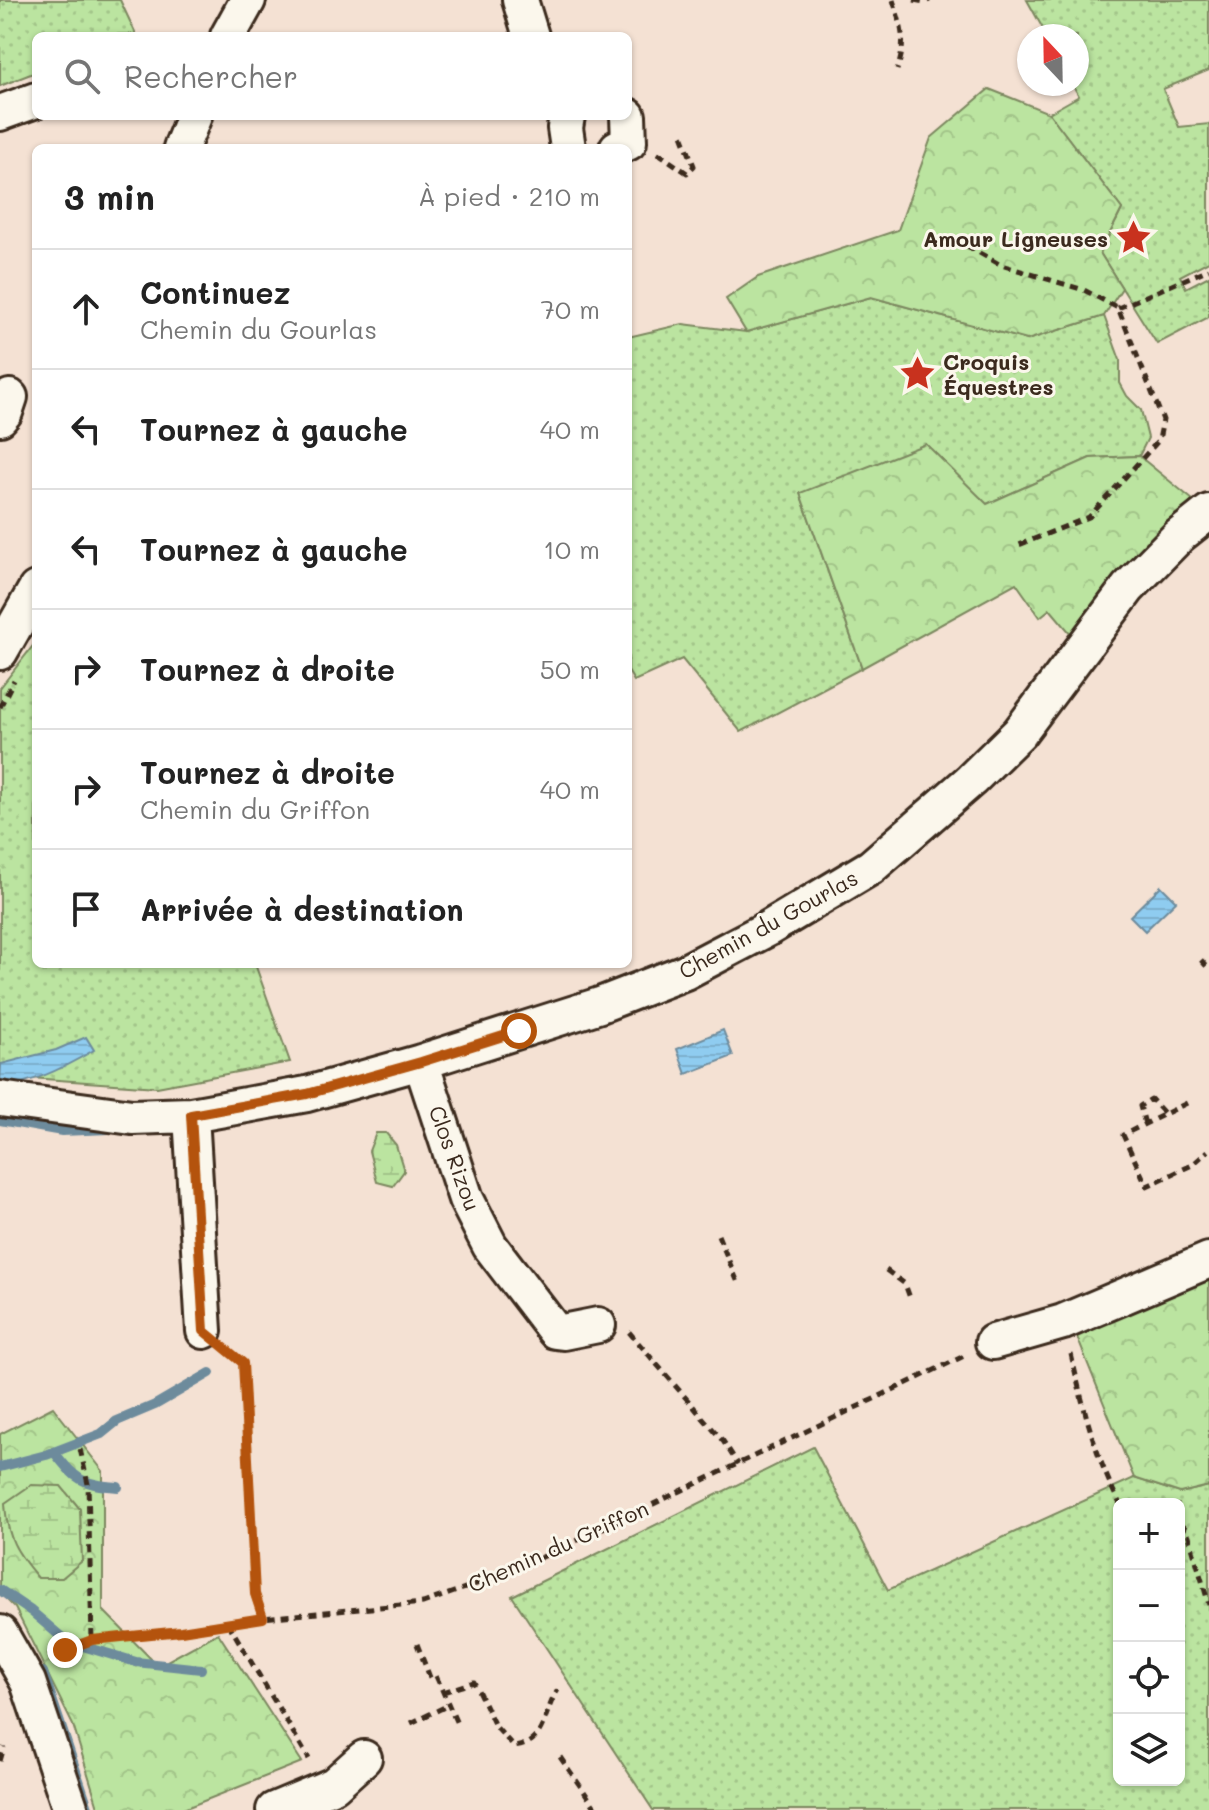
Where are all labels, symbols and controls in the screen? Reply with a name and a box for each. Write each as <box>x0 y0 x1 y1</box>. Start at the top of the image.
north arrow <box>1017 24 1089 96</box>
search box <box>32 32 632 120</box>
icon: search <box>60 54 104 98</box>
text: Rechercher <box>124 56 298 96</box>
text: 3 min <box>64 174 155 219</box>
text: À pied · 210 m <box>418 179 600 213</box>
place icon: Amour Ligneuses <box>1115 219 1153 257</box>
place label: Amour Ligneuses <box>923 224 1108 253</box>
text: Continuez <box>140 272 290 312</box>
icon: ahead <box>64 287 108 331</box>
text: 70 m <box>540 292 600 326</box>
text: Chemin du Gourlas <box>140 312 377 346</box>
place label: Croquis Équestres <box>943 347 1054 401</box>
place icon: Croquis Équestres <box>898 355 936 393</box>
icon: left <box>64 407 108 451</box>
text: Tournez à gauche <box>140 409 408 449</box>
text: 40 m <box>540 412 600 446</box>
icon: left <box>64 527 108 571</box>
text: Tournez à gauche <box>140 529 408 569</box>
text: 10 m <box>543 532 600 566</box>
icon: right <box>64 647 108 691</box>
text: Tournez à droite <box>140 649 395 689</box>
text: 50 m <box>540 652 600 686</box>
text: Tournez à droite <box>140 752 395 792</box>
icon: right <box>64 767 108 811</box>
text: 40 m <box>540 772 600 806</box>
text: Chemin du Griffon <box>140 792 370 826</box>
street label: Chemin du Gourlas <box>673 863 863 985</box>
icon: arrive <box>64 887 108 931</box>
text: Arrivée à destination <box>140 889 463 929</box>
route start <box>501 1013 537 1049</box>
street label: Clos Rizou <box>423 1101 487 1215</box>
street label: Chemin du Griffon <box>463 1493 653 1599</box>
map controls <box>1113 1498 1185 1786</box>
button: + <box>1113 1498 1185 1570</box>
button: − <box>1113 1570 1185 1642</box>
route end <box>47 1632 83 1668</box>
button: locate <box>1113 1642 1185 1714</box>
button: layers <box>1113 1714 1185 1786</box>

